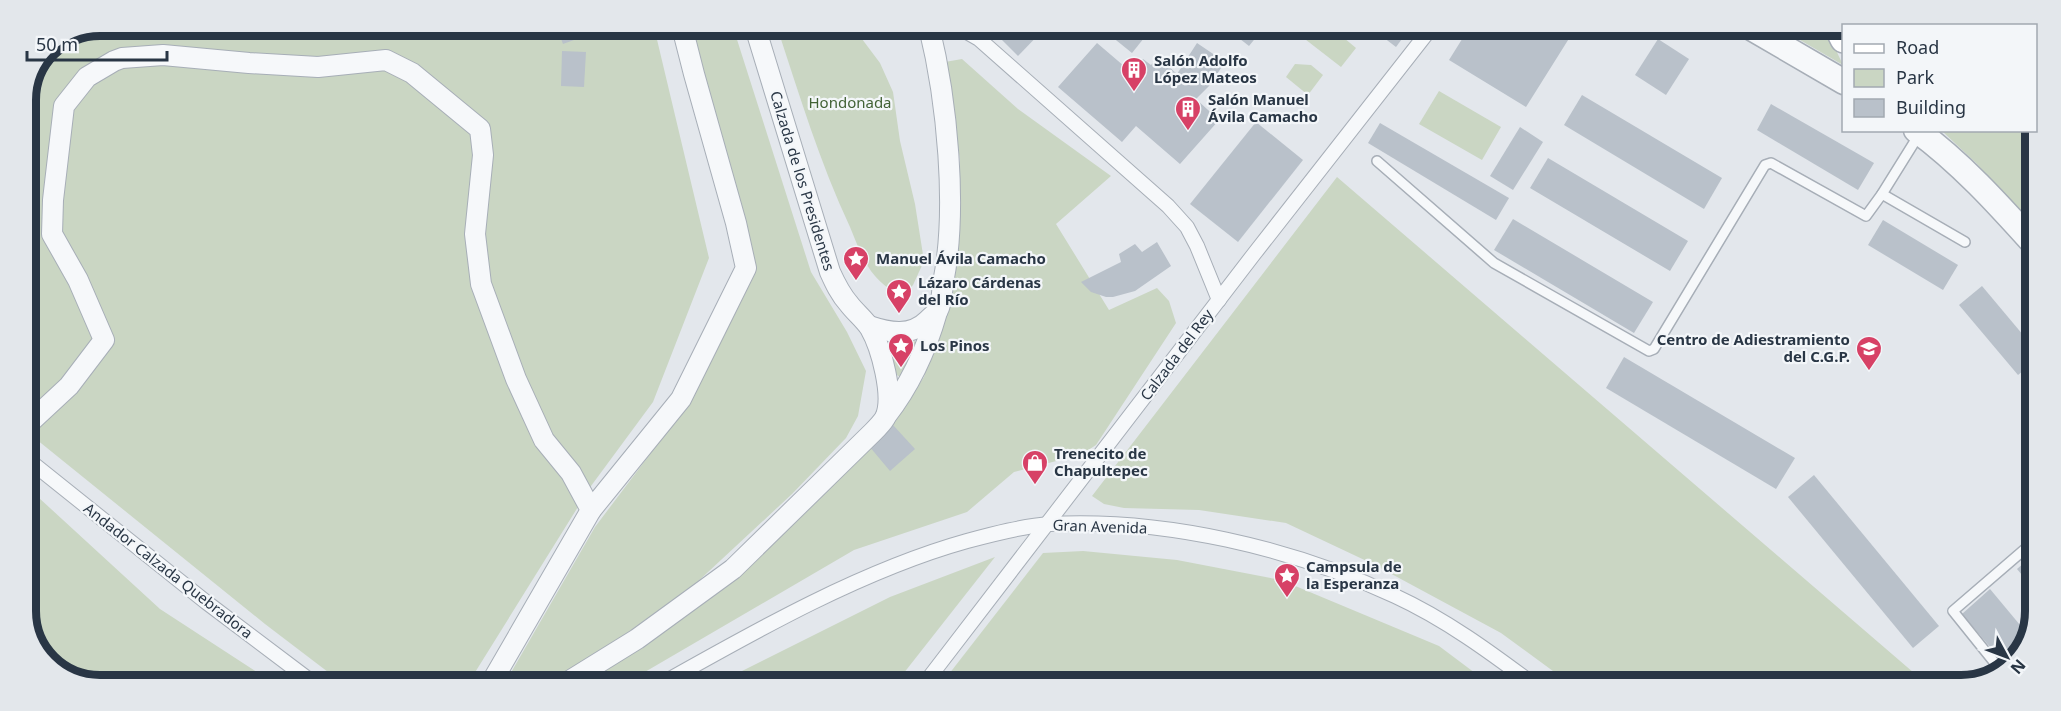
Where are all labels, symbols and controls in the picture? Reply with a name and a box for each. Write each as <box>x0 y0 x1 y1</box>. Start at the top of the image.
scale bar <box>27 24 166 62</box>
legend <box>1842 24 2037 132</box>
text: 50 m <box>36 32 78 56</box>
text: Road <box>1896 35 1939 59</box>
place label: Salón Adolfo López Mateos <box>1154 50 1257 87</box>
building icon: Salón Adolfo López Mateos <box>1119 55 1149 93</box>
text: Park <box>1896 65 1934 89</box>
street label: Calzada de los Presidentes <box>766 88 840 273</box>
place label: Salón Manuel Ávila Camacho <box>1208 89 1318 126</box>
park label: Hondonada <box>808 92 892 112</box>
building icon: Salón Manuel Ávila Camacho <box>1173 94 1203 132</box>
text: Building <box>1896 95 1966 119</box>
place icon: Manuel Ávila Camacho <box>841 244 871 282</box>
place label: Manuel Ávila Camacho <box>876 248 1046 268</box>
place label: Lázaro Cárdenas del Río <box>918 272 1041 309</box>
place icon: Lázaro Cárdenas del Río <box>884 277 914 315</box>
street label: Calzada del Rey <box>1135 304 1217 404</box>
place label: Centro de Adiestramiento del C.G.P. <box>1657 329 1850 366</box>
place icon: Los Pinos <box>886 331 916 369</box>
school or university icon: Centro de Adiestramiento del C.G.P. <box>1854 334 1884 372</box>
place label: Los Pinos <box>920 335 990 355</box>
place label: Trenecito de Chapultepec <box>1054 443 1148 480</box>
shop icon: Trenecito de Chapultepec <box>1020 448 1050 486</box>
street label: Andador Calzada Quebradora <box>80 498 257 643</box>
street label: Gran Avenida <box>1052 514 1148 538</box>
place label: Campsula de la Esperanza <box>1306 556 1402 593</box>
place icon: Campsula de la Esperanza <box>1272 561 1302 599</box>
north arrow <box>1977 627 2037 687</box>
text: N <box>2006 655 2031 679</box>

